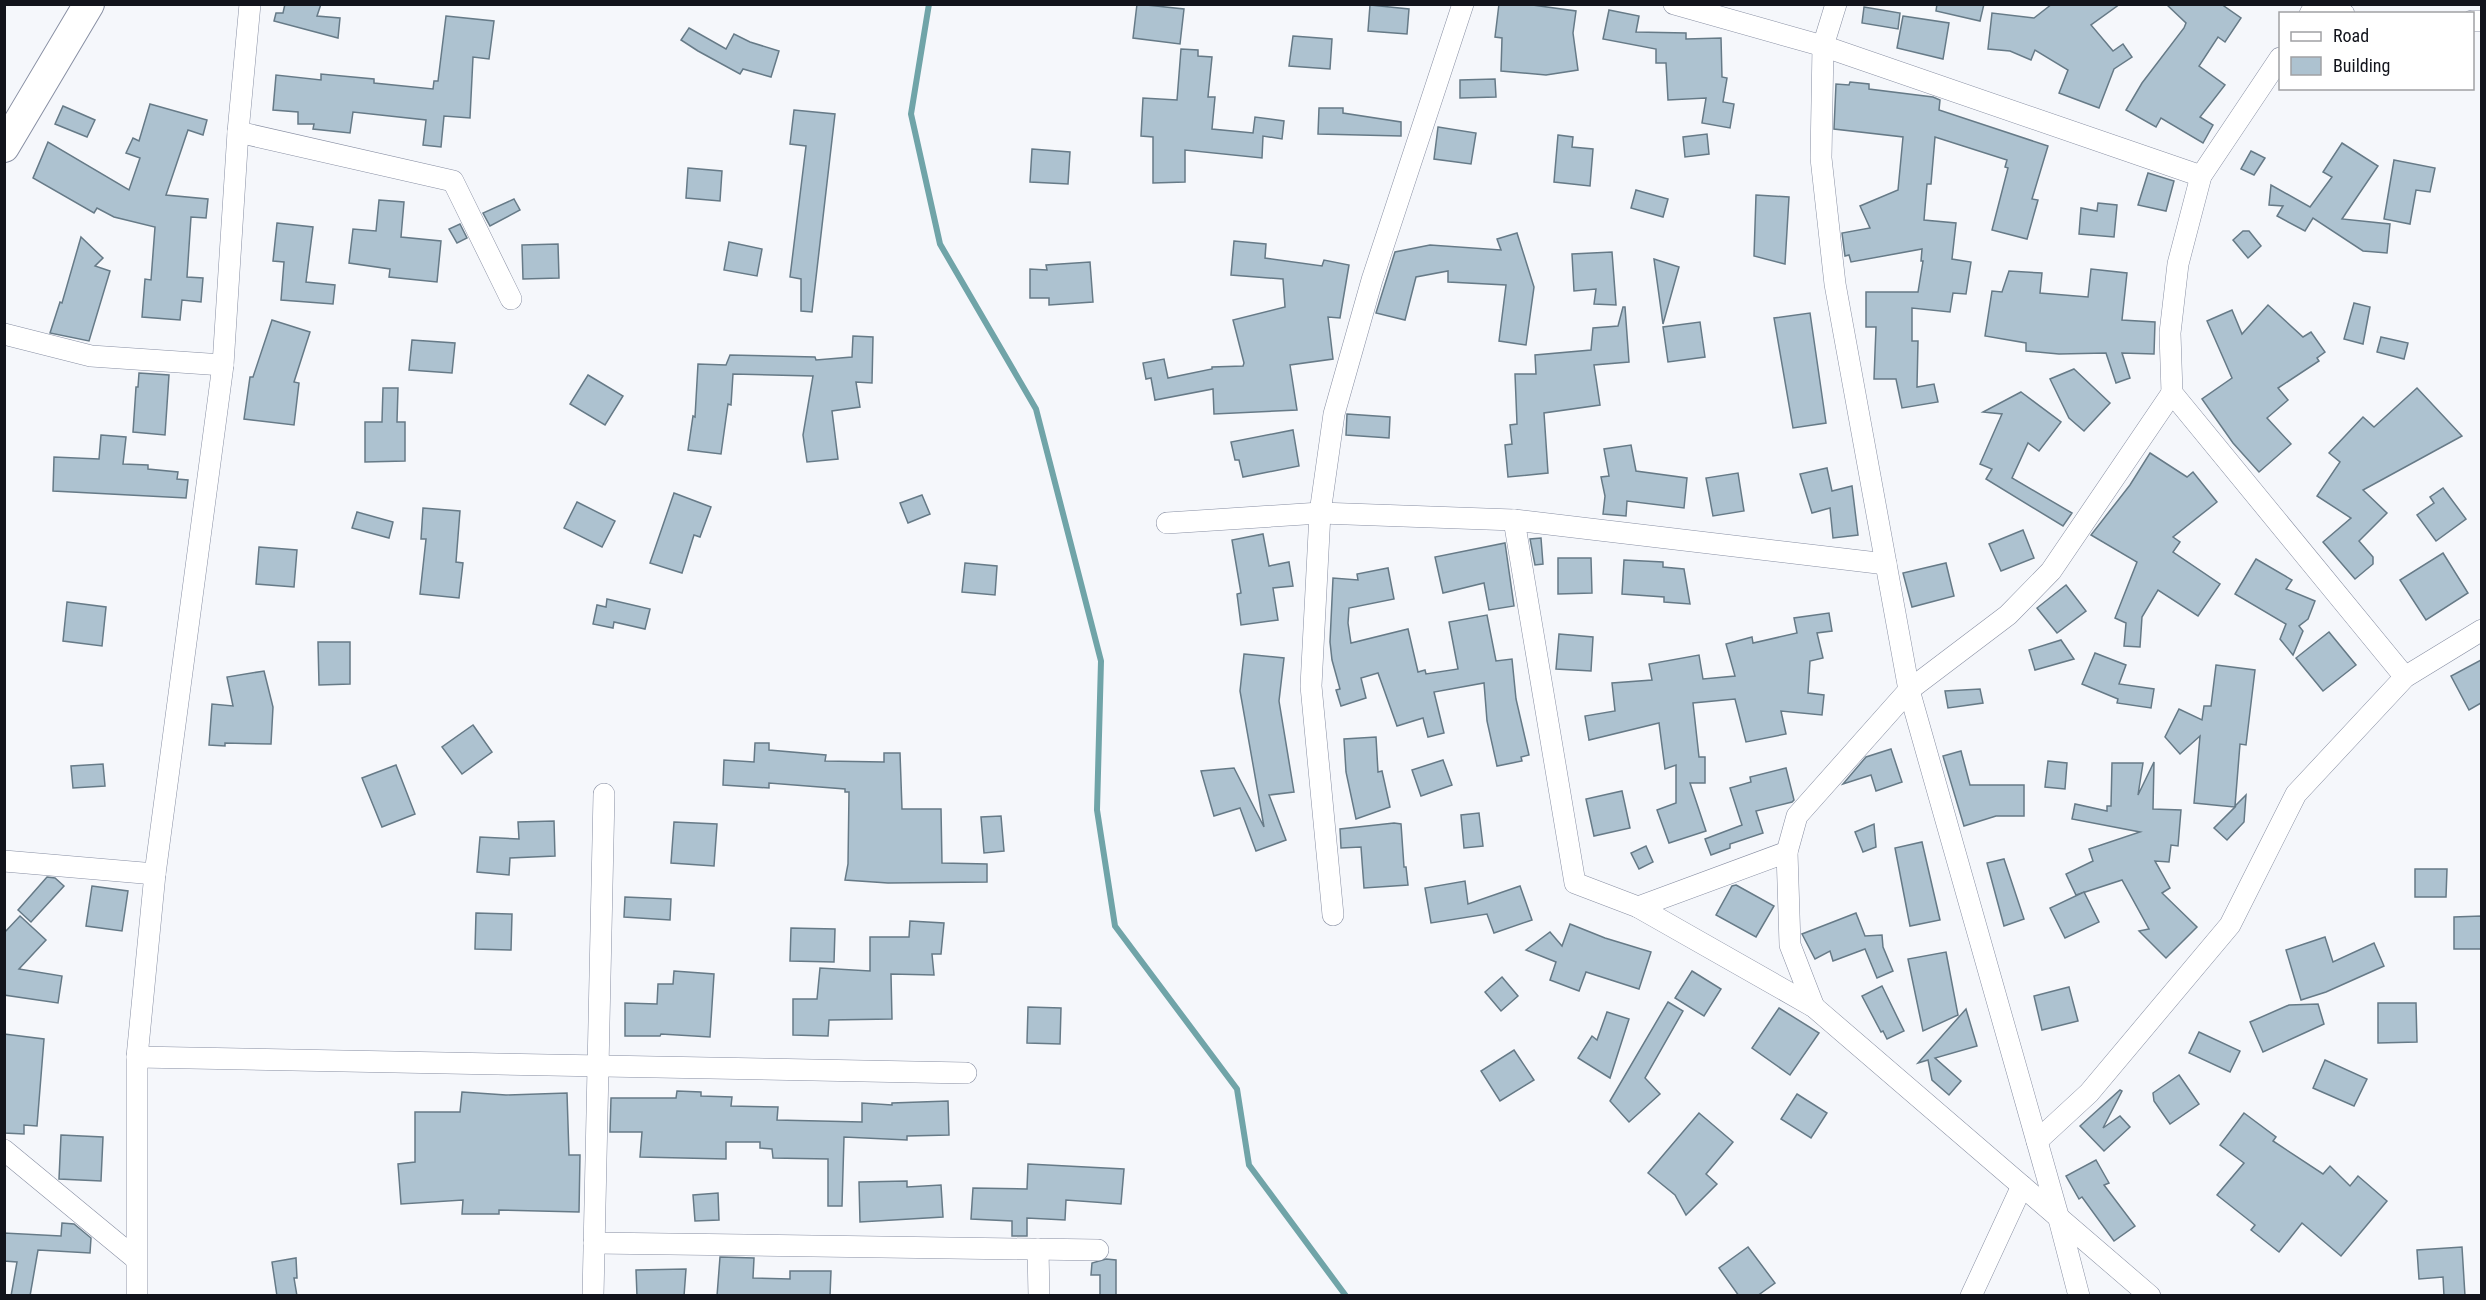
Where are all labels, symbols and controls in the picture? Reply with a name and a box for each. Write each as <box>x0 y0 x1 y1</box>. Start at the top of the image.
legend <box>2279 12 2474 90</box>
text: Road <box>2333 25 2369 46</box>
text: Building <box>2333 55 2390 76</box>

